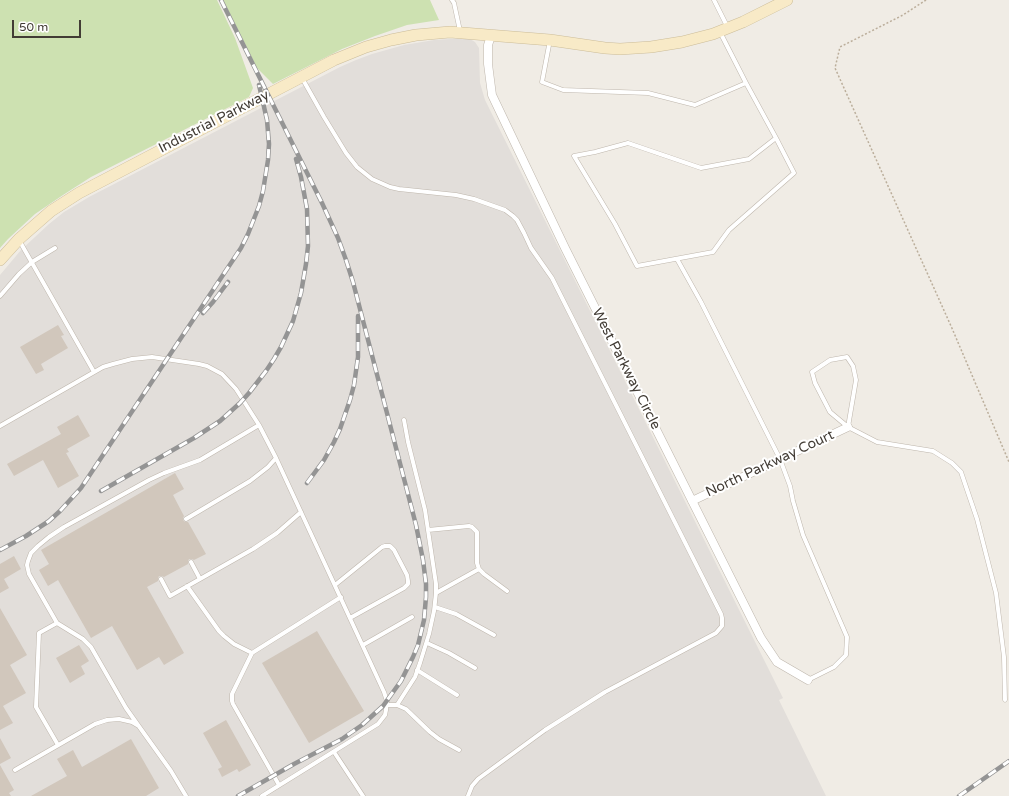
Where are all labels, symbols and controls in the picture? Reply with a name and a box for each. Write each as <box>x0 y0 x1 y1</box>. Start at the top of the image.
scale bar <box>14 12 83 38</box>
text: 50 m <box>19 20 48 34</box>
street label: Industrial Parkway <box>156 87 272 157</box>
street label: West Parkway Circle <box>588 305 664 433</box>
street label: North Parkway Court <box>703 427 837 501</box>

